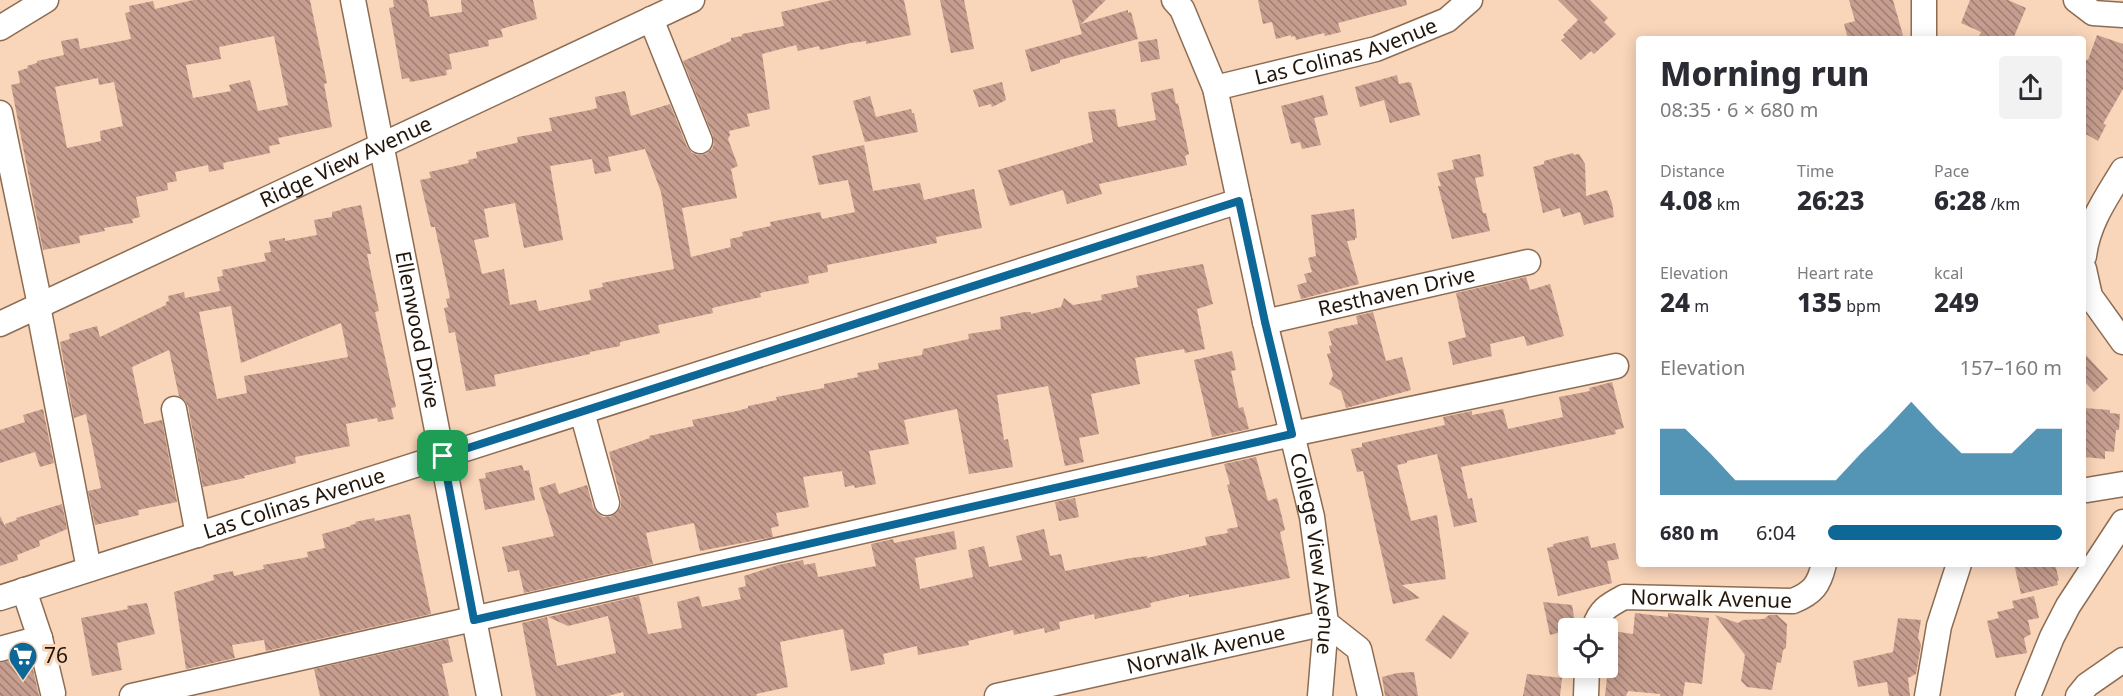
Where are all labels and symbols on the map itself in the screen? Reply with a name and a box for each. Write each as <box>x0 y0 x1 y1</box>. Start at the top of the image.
street label: Las Colinas Avenue <box>1252 11 1441 91</box>
street label: Ridge View Avenue <box>255 109 436 213</box>
street label: Ellenwood Drive <box>389 249 447 411</box>
street label: Resthaven Drive <box>1315 260 1478 322</box>
pin <box>417 430 468 481</box>
street label: College View Avenue <box>1284 450 1341 656</box>
street label: Las Colinas Avenue <box>200 461 388 545</box>
street label: Norwalk Avenue <box>1630 582 1792 614</box>
street label: Norwalk Avenue <box>1124 618 1288 680</box>
supermarket icon: 76 <box>7 640 39 682</box>
place label: 76 <box>44 641 68 669</box>

